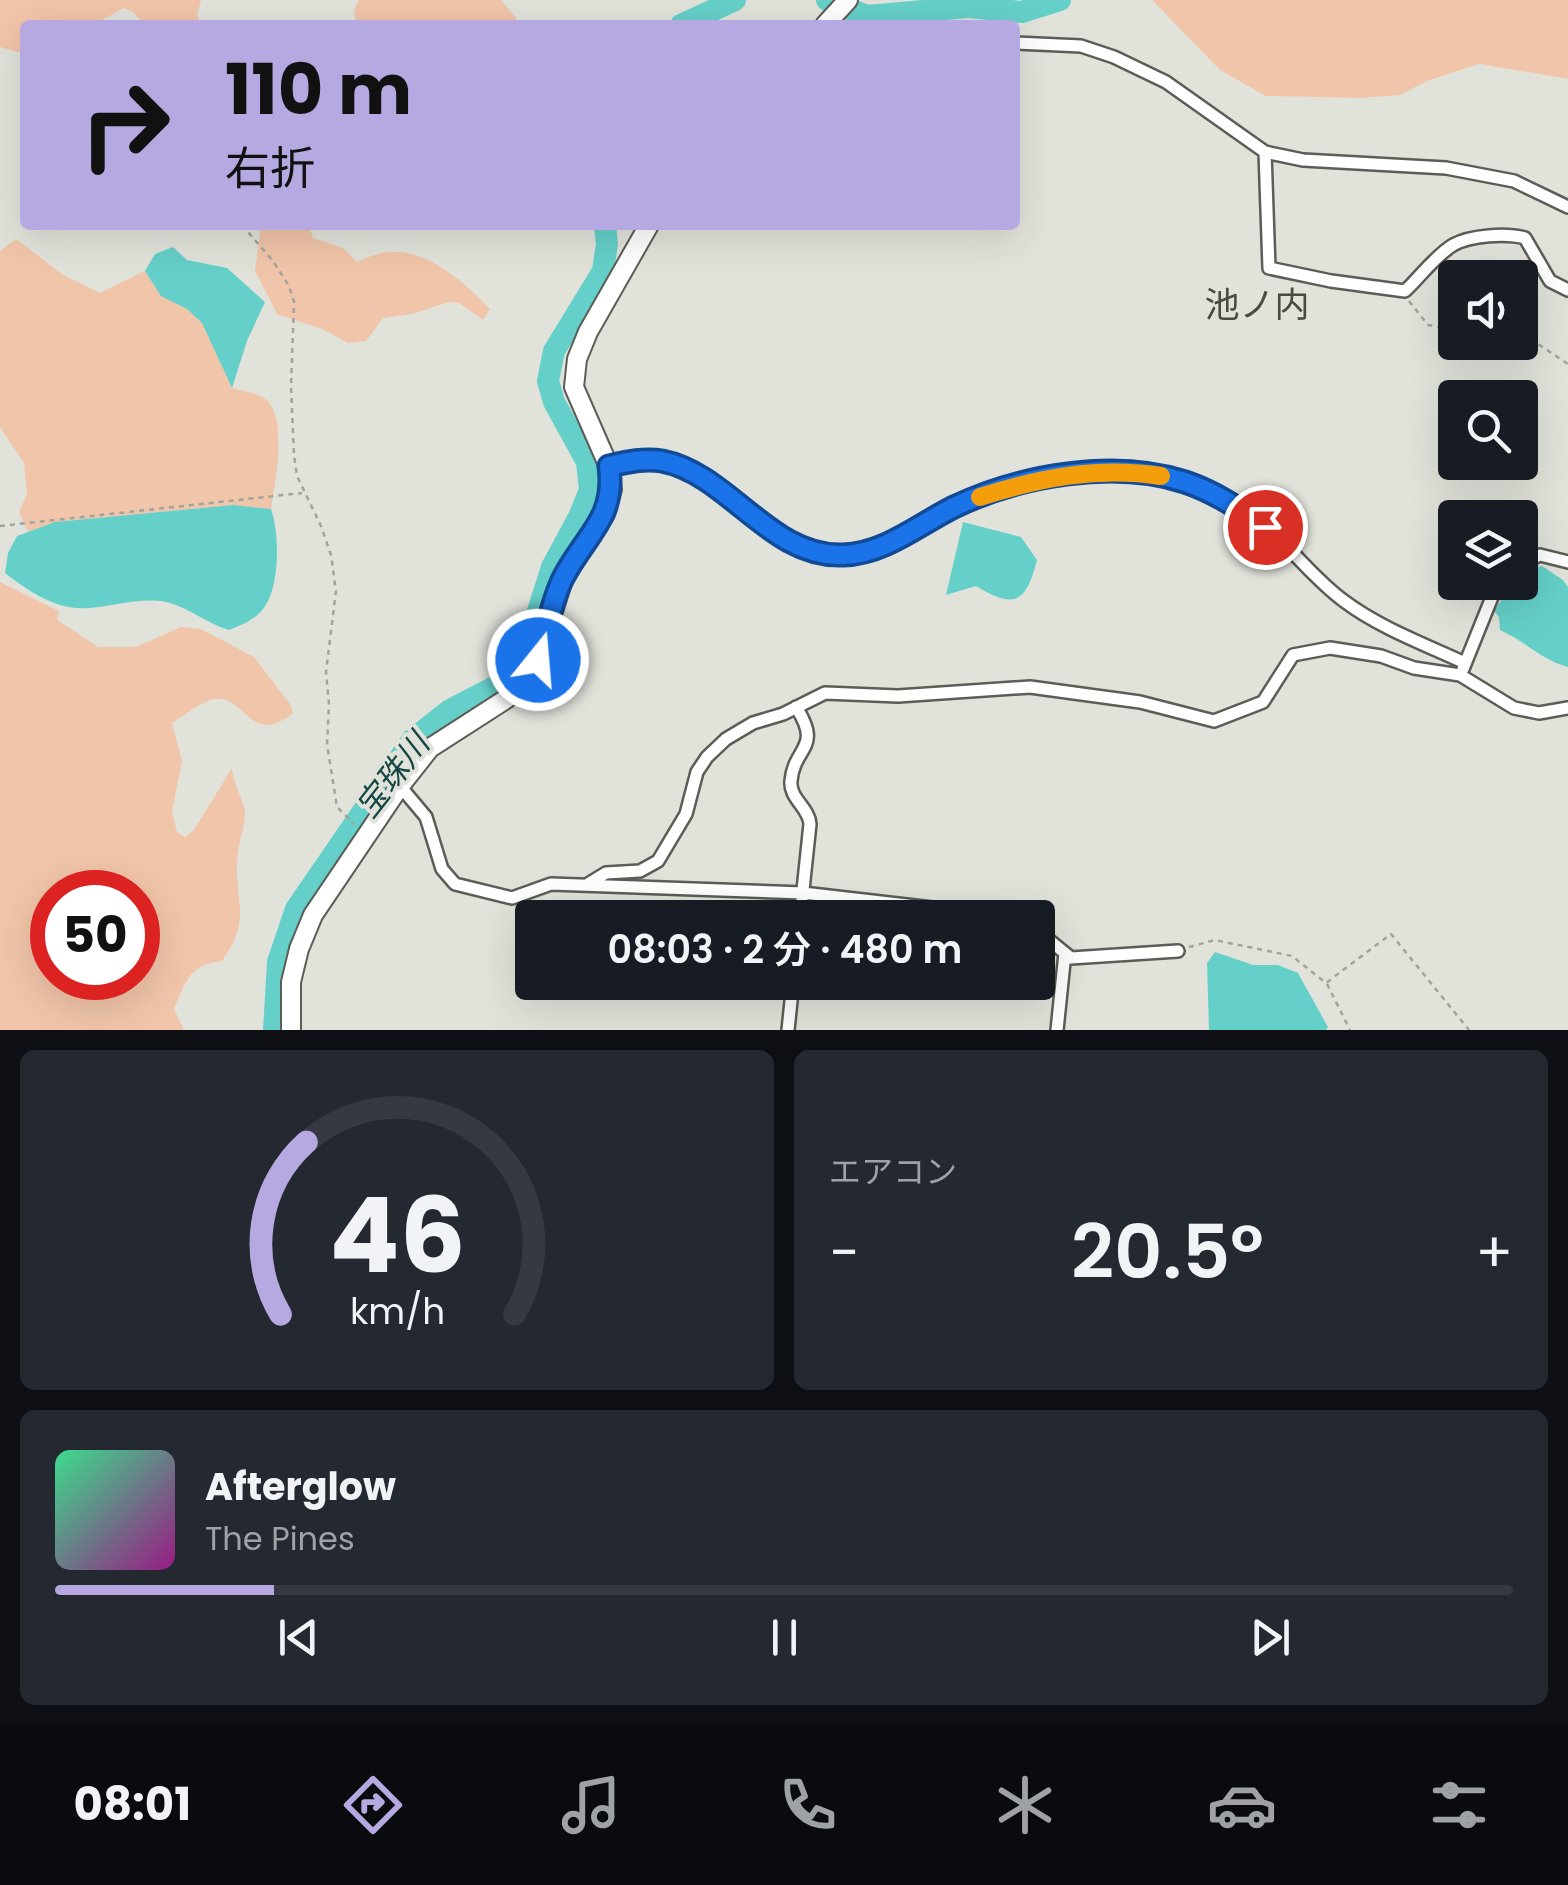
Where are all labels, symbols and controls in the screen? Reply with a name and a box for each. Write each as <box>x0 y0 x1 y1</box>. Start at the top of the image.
text: 110 m <box>225 40 412 139</box>
icon: right <box>60 60 190 190</box>
text: 右折 <box>225 137 315 200</box>
map controls <box>1438 260 1538 600</box>
button: sound <box>1438 260 1538 360</box>
district label: 池ノ内 <box>1204 280 1310 329</box>
button: search <box>1438 380 1538 480</box>
pin <box>1223 485 1308 570</box>
icon: arrive <box>1238 500 1293 555</box>
button: layers <box>1438 500 1538 600</box>
position arrow <box>486 608 590 712</box>
water label: 宝珠川 <box>345 721 441 827</box>
speed limit sign: 50 <box>30 870 160 1000</box>
text: 08:03 · 2 分 · 480 m <box>608 923 962 976</box>
text: エアコン <box>829 1149 957 1194</box>
text: 46 <box>329 1163 465 1308</box>
text: 20.5° <box>1071 1199 1264 1304</box>
text: − <box>829 1214 859 1291</box>
text: + <box>1475 1214 1513 1291</box>
text: km/h <box>349 1286 445 1337</box>
text: Afterglow <box>205 1460 396 1513</box>
text: The Pines <box>205 1516 355 1561</box>
icon: previous <box>271 1610 326 1665</box>
icon: pause <box>757 1610 812 1665</box>
icon: next <box>1243 1610 1298 1665</box>
icon: directions <box>338 1770 408 1840</box>
icon: music <box>556 1770 626 1840</box>
icon: phone <box>773 1770 843 1840</box>
icon: climate <box>990 1770 1060 1840</box>
icon: car <box>1207 1770 1277 1840</box>
icon: filters <box>1424 1770 1494 1840</box>
text: 08:01 <box>74 1773 191 1836</box>

